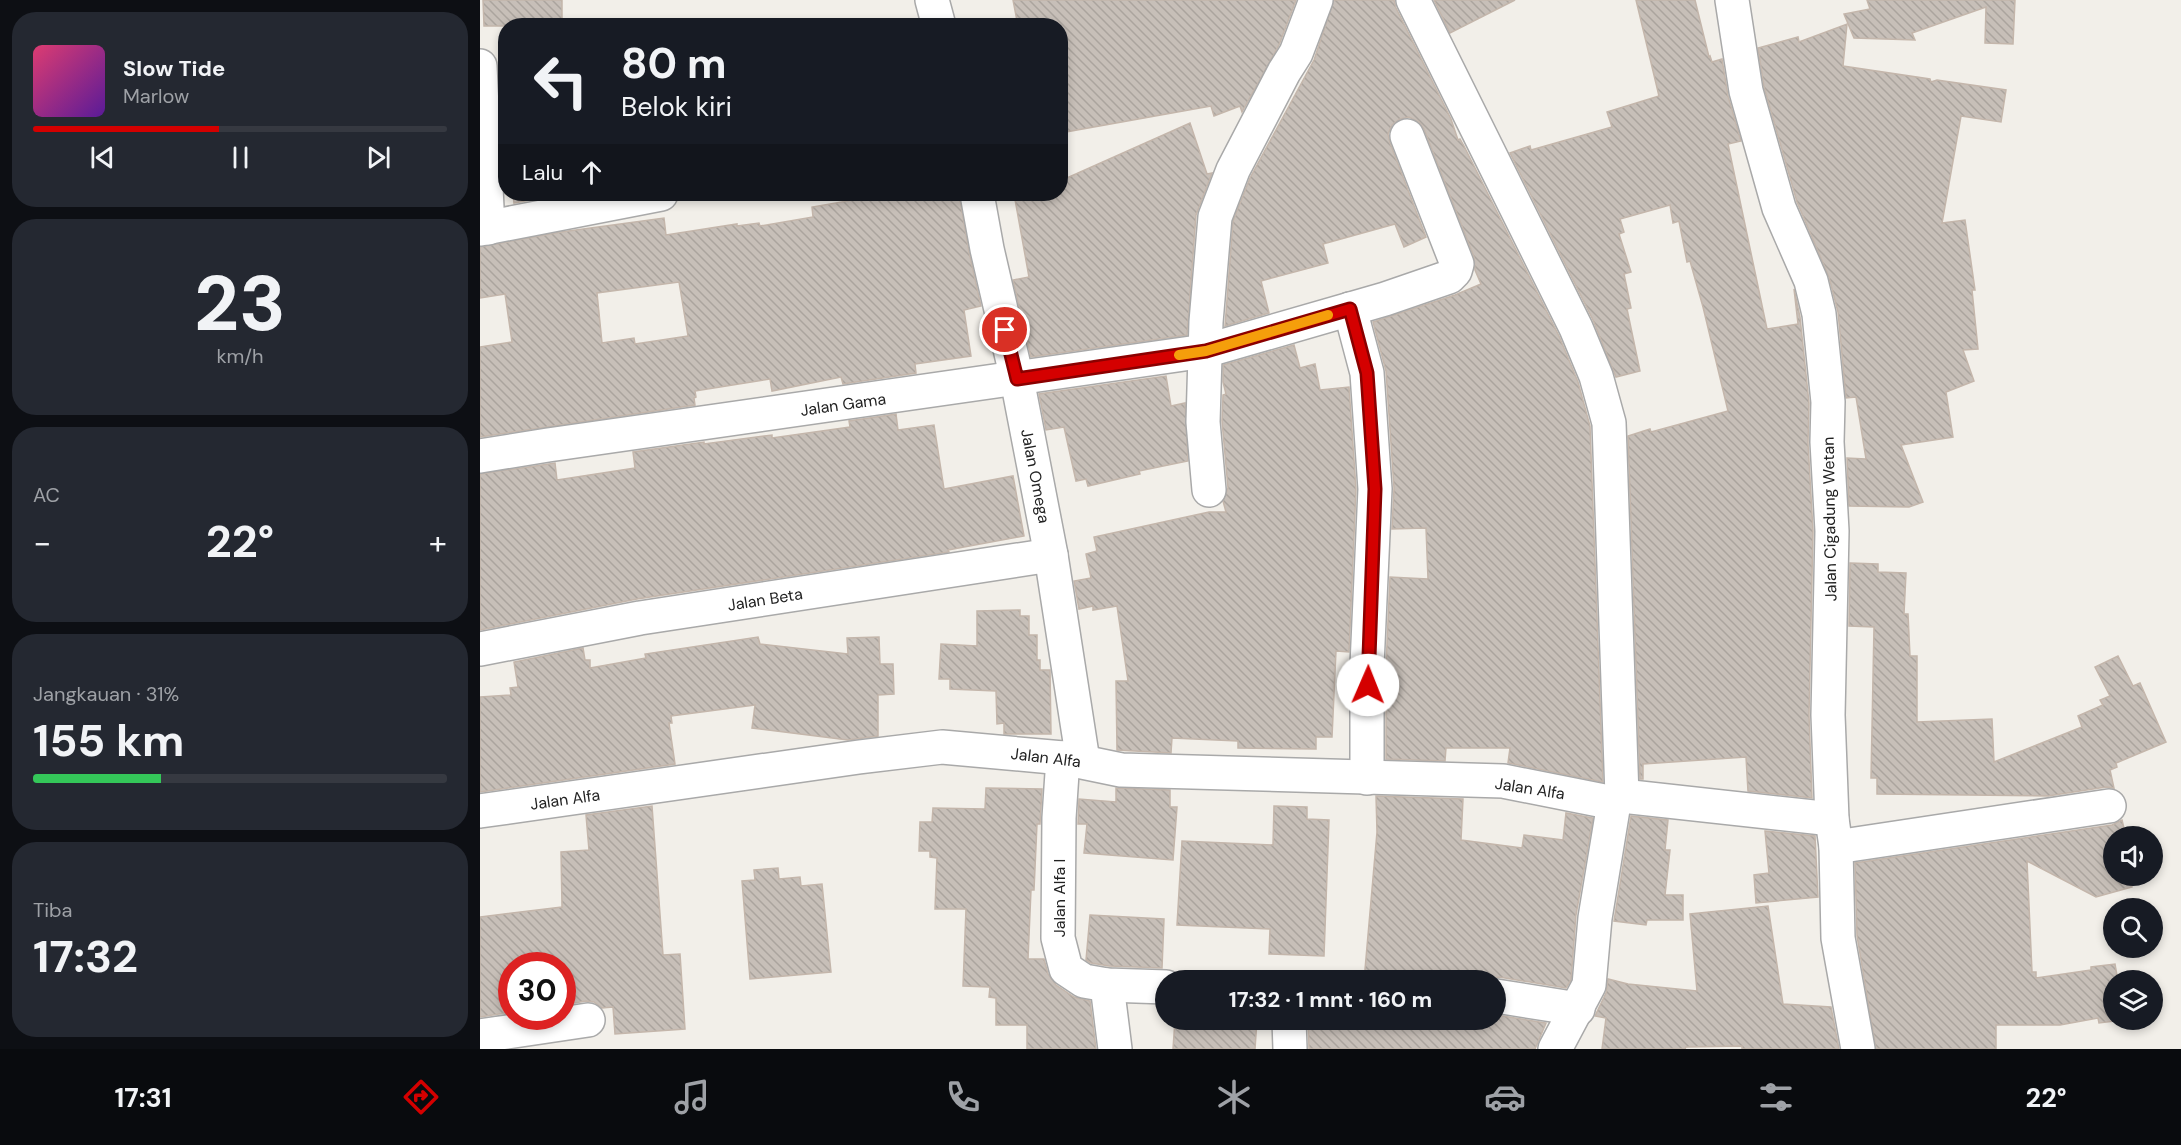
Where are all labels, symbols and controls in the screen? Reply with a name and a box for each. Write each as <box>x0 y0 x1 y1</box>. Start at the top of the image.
text: 80 m <box>621 36 727 91</box>
icon: left <box>522 42 600 120</box>
text: Slow Tide <box>123 54 225 83</box>
text: Marlow <box>123 83 189 109</box>
text: Belok kiri <box>621 89 732 124</box>
icon: previous <box>86 141 119 174</box>
icon: pause <box>224 141 257 174</box>
icon: next <box>362 141 395 174</box>
icon: ahead <box>575 156 608 189</box>
text: Lalu <box>522 158 563 187</box>
text: 23 <box>194 253 286 354</box>
pin <box>979 304 1030 355</box>
icon: arrive <box>988 313 1021 346</box>
text: km/h <box>216 343 264 369</box>
street label: Jalan Gama <box>799 388 887 421</box>
street label: Jalan Omega <box>1016 427 1055 525</box>
street label: Jalan Cigadung Wetan <box>1818 437 1841 601</box>
text: AC <box>33 482 60 508</box>
text: 22° <box>206 512 274 571</box>
text: − <box>33 521 51 564</box>
text: + <box>429 521 447 564</box>
street label: Jalan Beta <box>726 583 804 616</box>
position arrow <box>1336 653 1400 717</box>
text: Jangkauan · 31% <box>33 681 179 707</box>
text: 155 km <box>33 711 184 770</box>
street label: Jalan Alfa <box>1010 743 1082 772</box>
street label: Jalan Alfa <box>1493 773 1566 804</box>
street label: Jalan Alfa <box>529 784 601 815</box>
map controls <box>2103 826 2163 1030</box>
button: sound <box>2103 826 2163 886</box>
street label: Jalan Alfa I <box>1049 859 1070 937</box>
text: Tiba <box>33 897 72 923</box>
button: search <box>2103 898 2163 958</box>
text: 17:32 <box>33 927 138 986</box>
speed limit sign: 30 <box>498 952 576 1030</box>
button: layers <box>2103 970 2163 1030</box>
text: 17:32 · 1 mnt · 160 m <box>1229 985 1432 1014</box>
icon: directions <box>400 1076 442 1118</box>
icon: music <box>671 1076 713 1118</box>
icon: phone <box>942 1076 984 1118</box>
icon: climate <box>1213 1076 1255 1118</box>
icon: car <box>1484 1076 1526 1118</box>
icon: filters <box>1755 1076 1797 1118</box>
text: 17:31 <box>114 1080 172 1115</box>
text: 22° <box>2026 1080 2067 1115</box>

